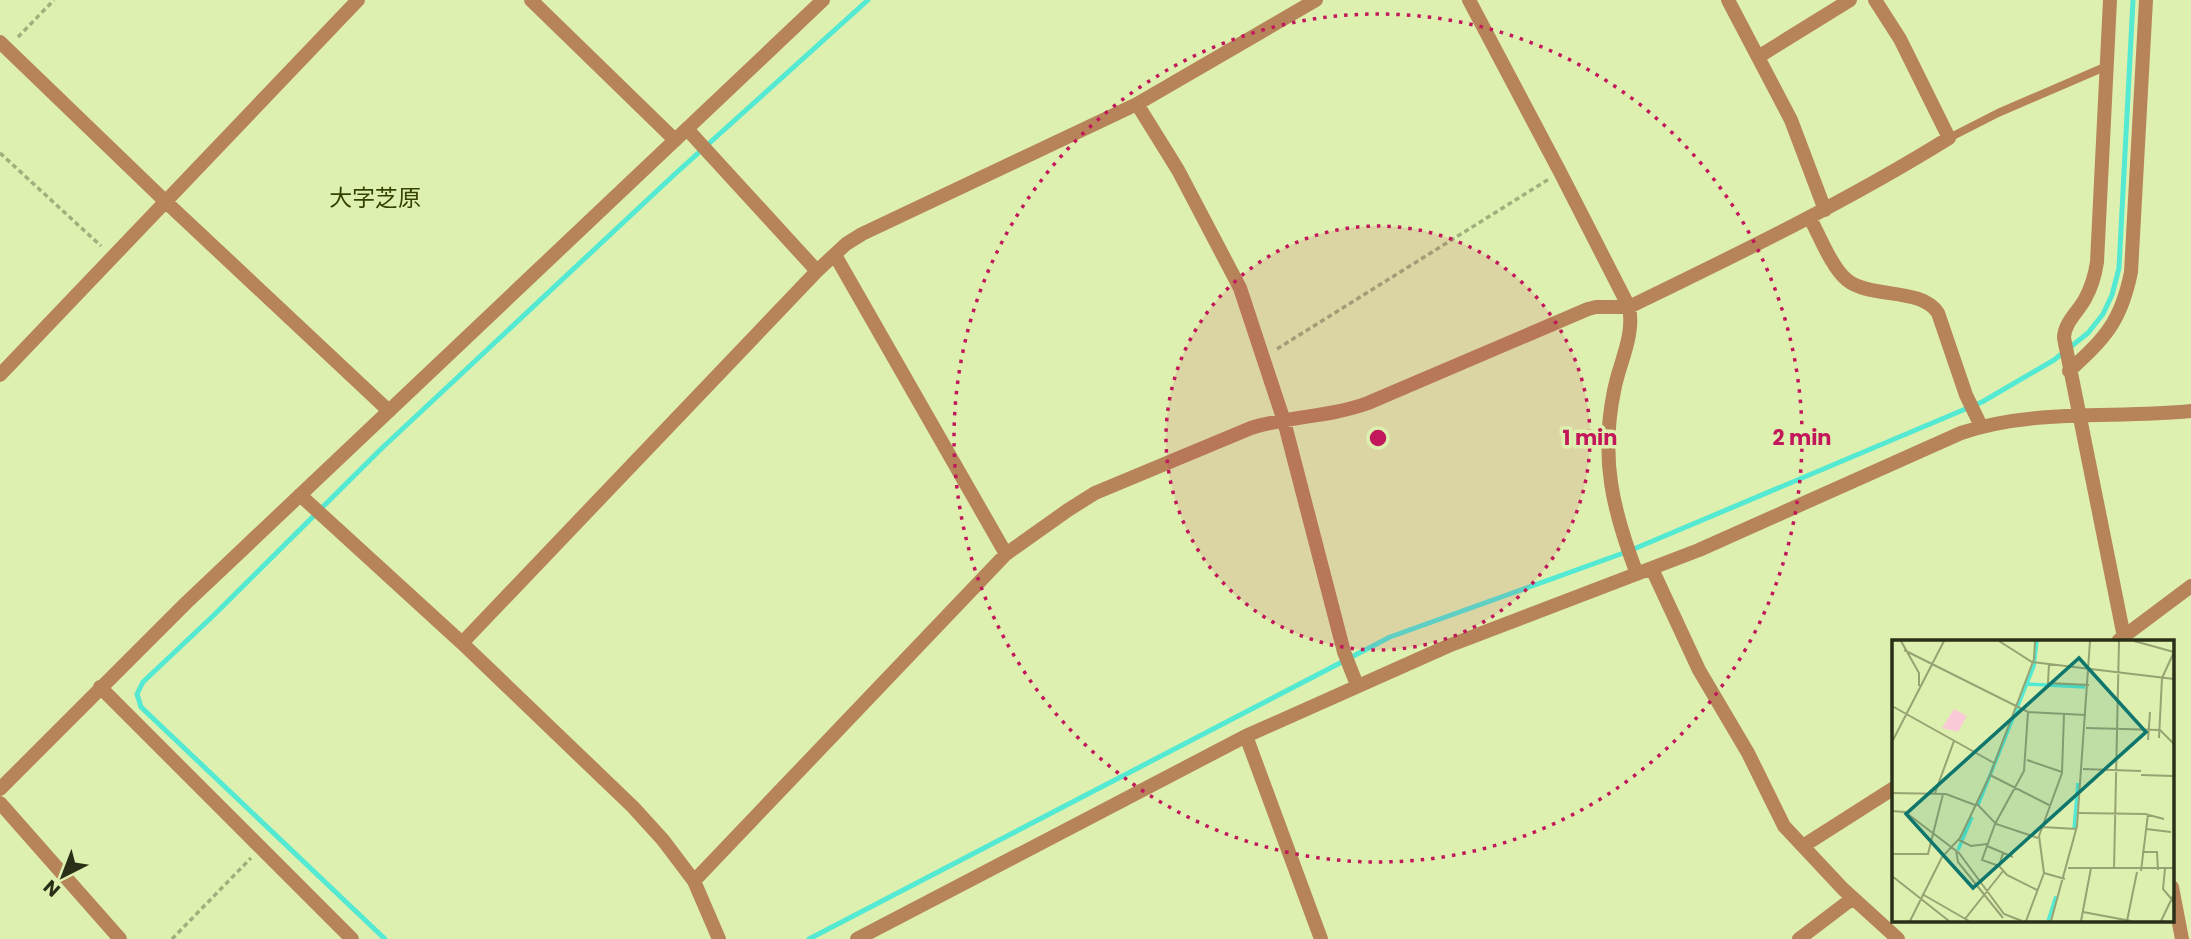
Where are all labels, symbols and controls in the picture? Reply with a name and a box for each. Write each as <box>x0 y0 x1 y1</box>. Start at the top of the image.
district label: 大字芝原 <box>329 182 421 214</box>
text: 1 min <box>1563 423 1617 452</box>
text: 2 min <box>1772 423 1832 452</box>
centre of rings <box>1366 426 1390 450</box>
inset map <box>1892 640 2174 922</box>
north arrow <box>28 841 98 911</box>
text: N <box>38 873 66 903</box>

